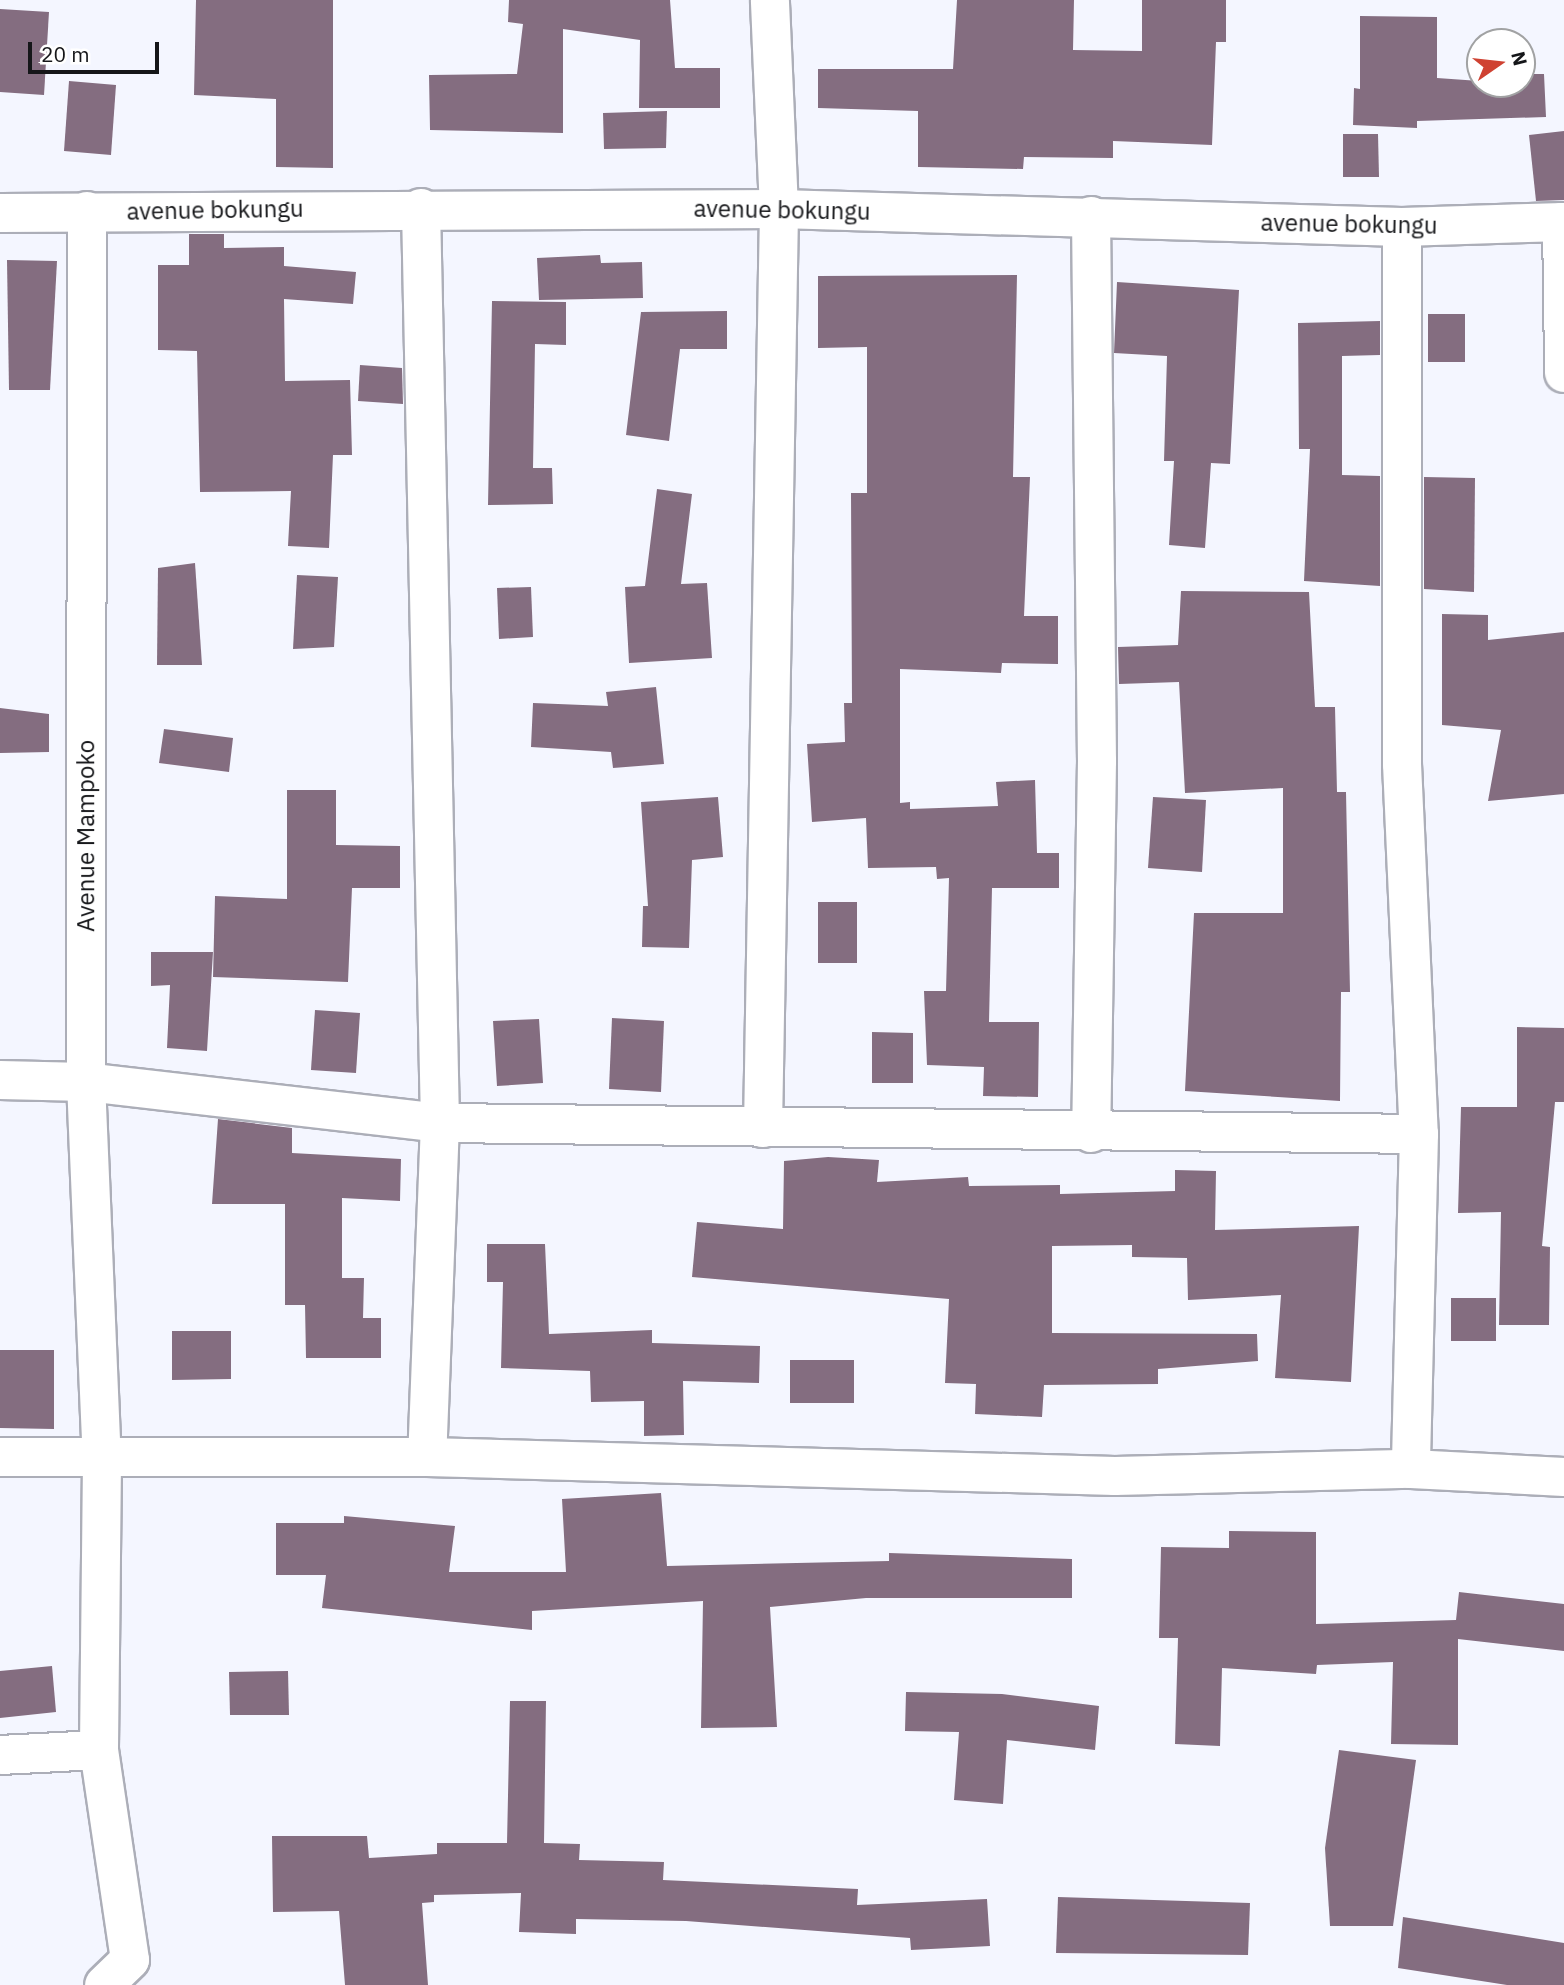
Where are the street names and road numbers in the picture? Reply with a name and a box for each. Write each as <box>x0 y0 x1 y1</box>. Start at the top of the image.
street label: avenue bokungu <box>126 194 304 226</box>
street label: avenue bokungu <box>693 194 871 226</box>
street label: avenue bokungu <box>1260 208 1438 240</box>
street label: Avenue Mampoko <box>72 740 100 932</box>

